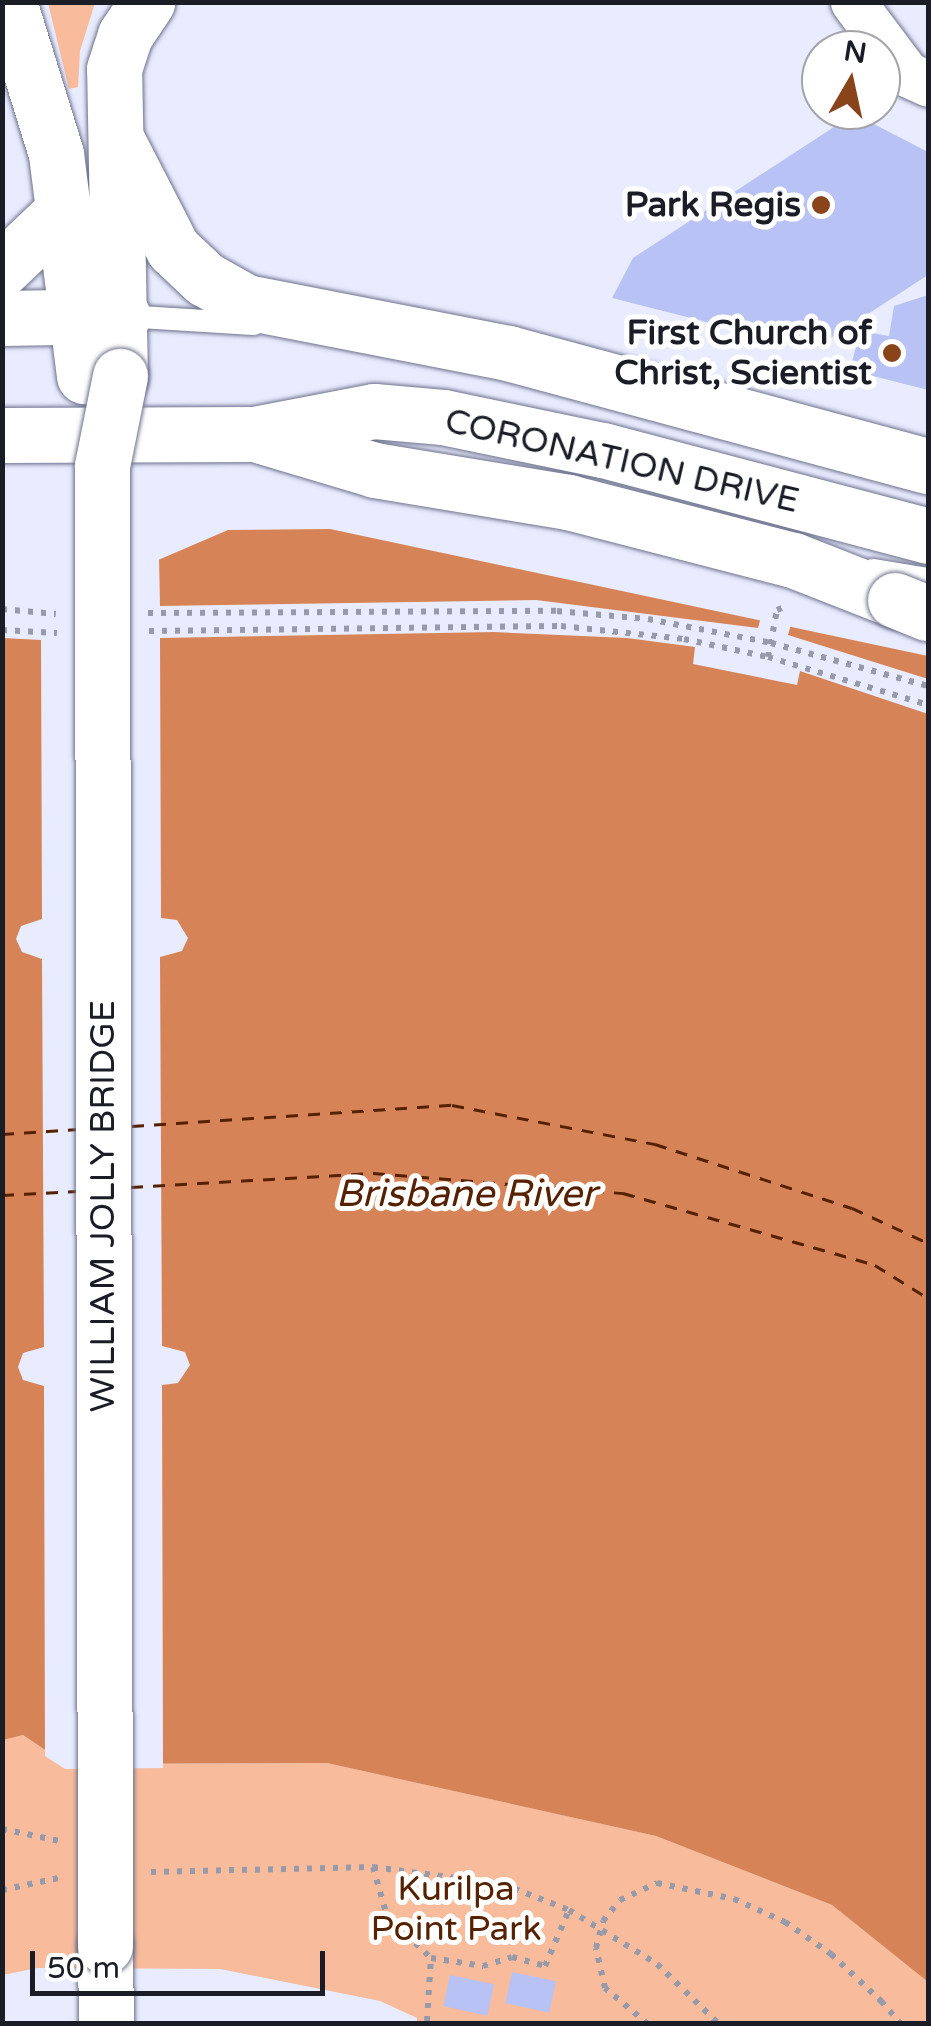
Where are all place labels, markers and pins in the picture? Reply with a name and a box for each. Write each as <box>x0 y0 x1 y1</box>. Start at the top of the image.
place label: Park Regis <box>625 184 801 226</box>
marker: Park Regis <box>810 194 832 216</box>
place label: First Church of Christ, Scientist <box>614 312 872 394</box>
marker: First Church of Christ, Scientist <box>881 342 903 364</box>

